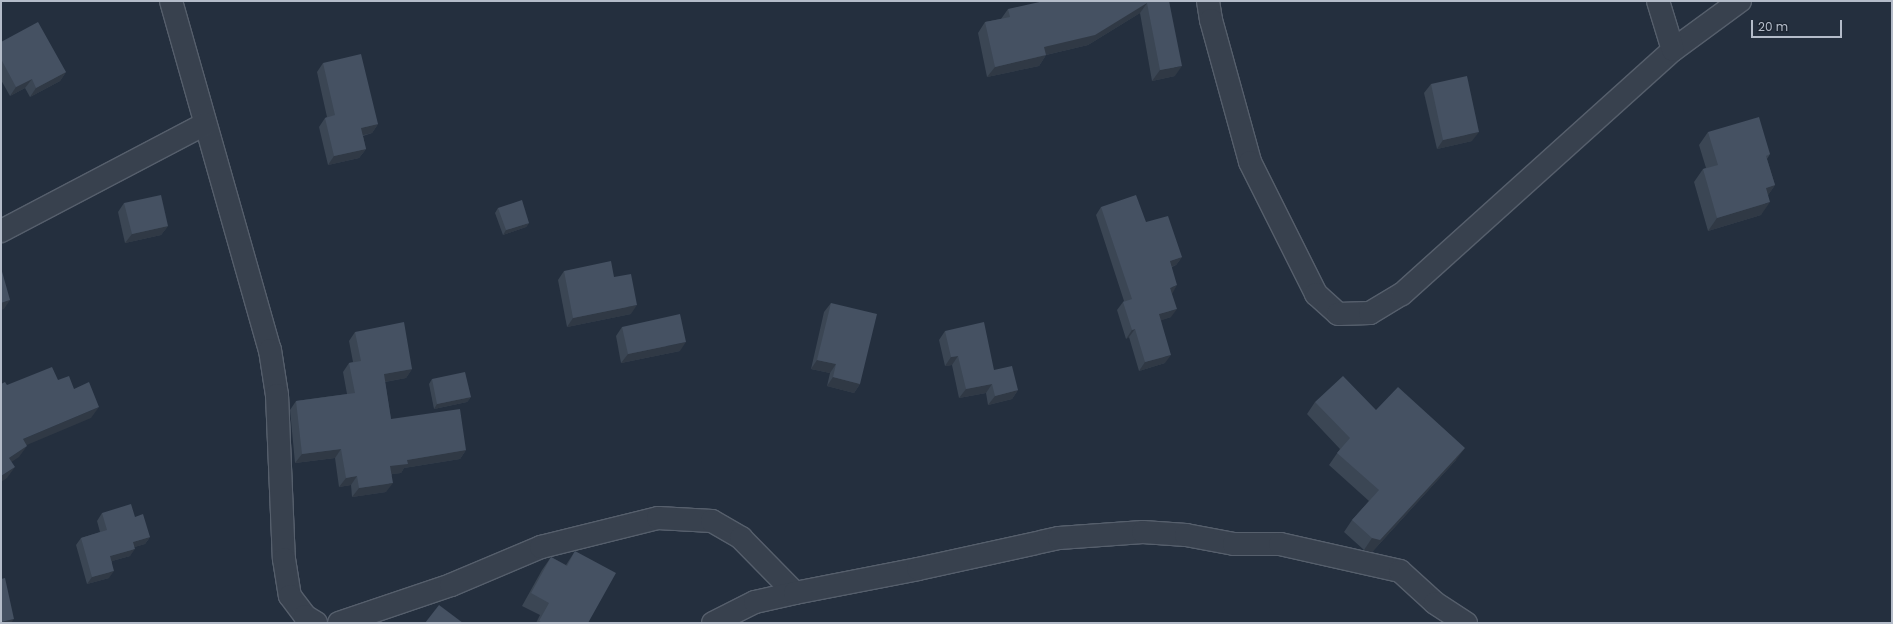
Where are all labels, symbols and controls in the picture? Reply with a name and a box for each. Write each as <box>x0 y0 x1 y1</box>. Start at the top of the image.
scale bar <box>1753 12 1844 38</box>
text: 20 m <box>1758 18 1788 35</box>

